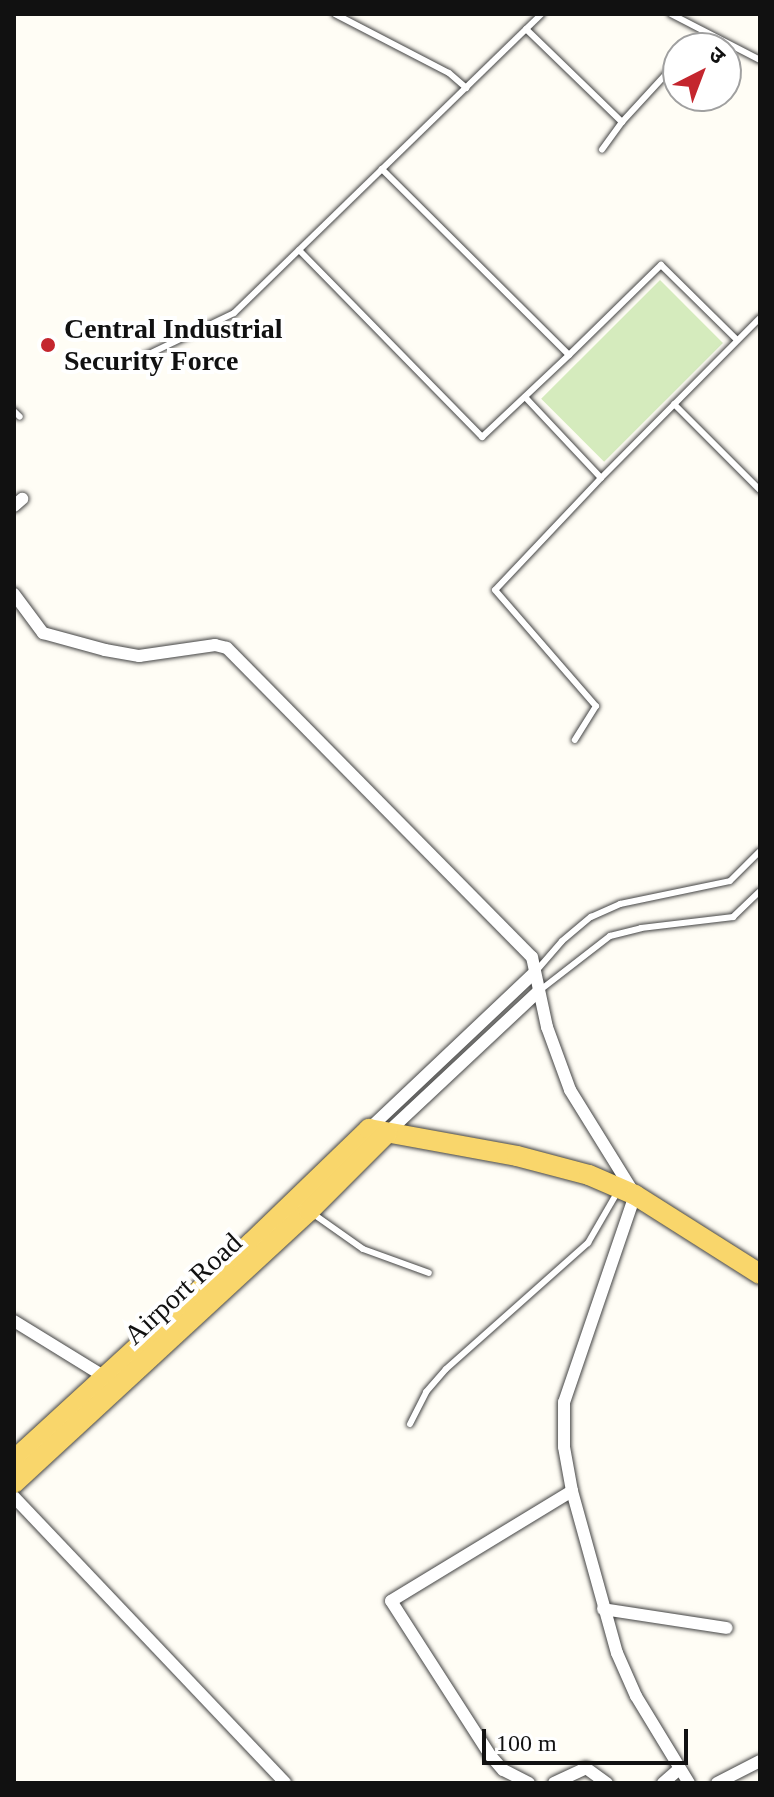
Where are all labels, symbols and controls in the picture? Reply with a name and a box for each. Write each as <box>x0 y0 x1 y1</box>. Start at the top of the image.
north arrow <box>662 32 742 112</box>
text: उ <box>704 42 730 69</box>
place label: Central Industrial Security Force <box>64 312 283 378</box>
marker: Central Industrial Security Force <box>39 336 57 354</box>
street label: Airport Road <box>117 1226 249 1352</box>
scale bar <box>486 1713 692 1763</box>
text: 100 m <box>496 1730 557 1756</box>

